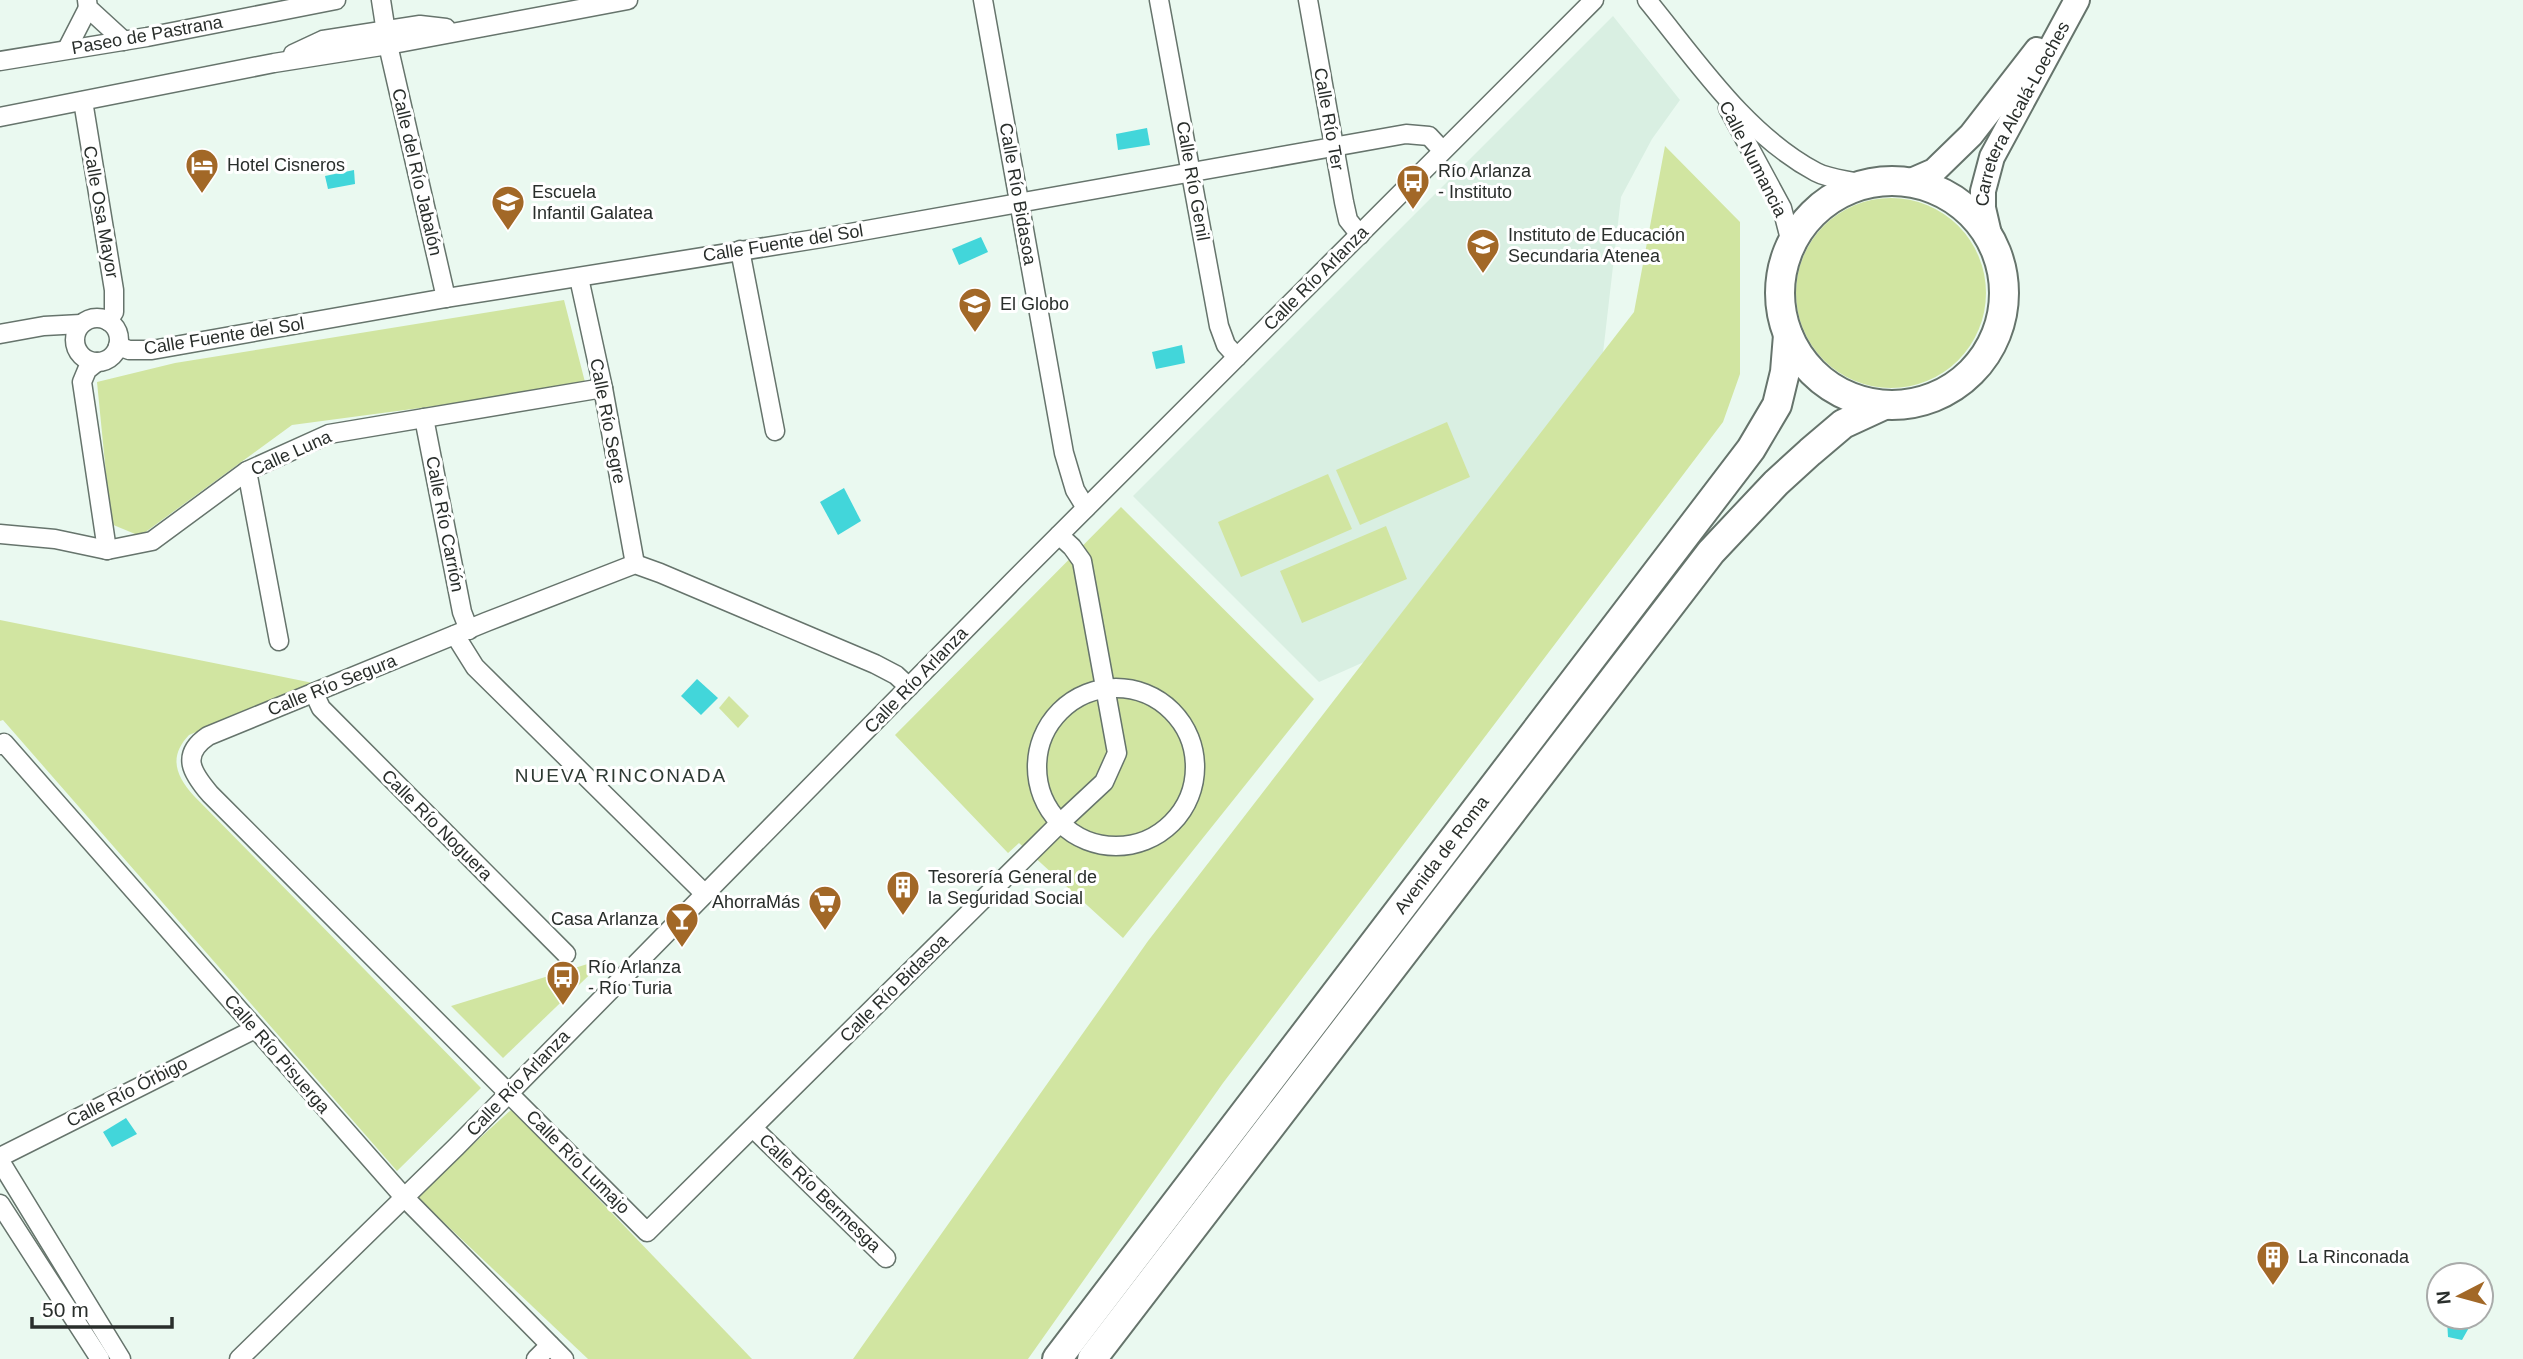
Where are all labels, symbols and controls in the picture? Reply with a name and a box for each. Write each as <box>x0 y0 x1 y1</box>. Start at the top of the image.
street label: Paseo de Pastrana <box>70 12 225 58</box>
street label: Carretera Alcalá-Loeches <box>1973 18 2074 206</box>
street label: Calle Río Ter <box>1310 66 1348 172</box>
street label: Calle del Río Jabalón <box>388 86 446 258</box>
street label: Calle Numancia <box>1715 98 1791 221</box>
street label: Calle Río Genil <box>1173 120 1213 242</box>
street label: Calle Río Bidasoa <box>996 121 1041 268</box>
street label: Calle Osa Mayor <box>80 144 122 280</box>
hotel icon: Hotel Cisneros <box>183 146 221 195</box>
place label: Hotel Cisneros <box>227 155 345 175</box>
place label: Río Arlanza - Instituto <box>1438 161 1532 202</box>
bus stop icon: Río Arlanza - Instituto <box>1394 162 1432 211</box>
place label: Escuela Infantil Galatea <box>532 182 654 223</box>
school or university icon: Escuela Infantil Galatea <box>489 183 527 232</box>
street label: Calle Fuente del Sol <box>701 220 865 266</box>
street label: Calle Río Arlanza <box>1260 221 1373 334</box>
place label: Instituto de Educación Secundaria Atenea <box>1508 225 1685 266</box>
school or university icon: Instituto de Educación Secundaria Atenea <box>1464 226 1502 275</box>
school or university icon: El Globo <box>956 285 994 334</box>
place label: El Globo <box>1000 294 1069 314</box>
street label: Calle Fuente del Sol <box>142 313 306 359</box>
street label: Calle Río Segre <box>586 357 630 485</box>
street label: Calle Luna <box>248 426 335 480</box>
street label: Calle Río Carrión <box>422 454 468 594</box>
street label: Calle Río Arlanza <box>861 622 972 737</box>
street label: Calle Río Segura <box>265 650 400 720</box>
district label: NUEVA RINCONADA <box>515 765 727 786</box>
street label: Calle Río Noguera <box>378 766 497 885</box>
street label: Avenida de Roma <box>1390 791 1493 918</box>
place label: Tesorería General de la Seguridad Social <box>928 867 1097 908</box>
building icon: Tesorería General de la Seguridad Social <box>884 868 922 917</box>
supermarket icon: AhorraMás <box>806 883 844 932</box>
place label: AhorraMás <box>712 892 800 912</box>
bar icon: Casa Arlanza <box>663 900 701 949</box>
place label: Casa Arlanza <box>551 909 659 929</box>
street label: Calle Río Bidasoa <box>836 929 953 1046</box>
place label: Río Arlanza - Río Turia <box>588 957 682 998</box>
bus stop icon: Río Arlanza - Río Turia <box>544 958 582 1007</box>
street label: Calle Río Pisuerga <box>220 991 334 1118</box>
street label: Calle Río Arlanza <box>463 1025 574 1140</box>
street label: Calle Río Órbigo <box>63 1052 191 1131</box>
street label: Calle Río Lumajo <box>522 1106 634 1218</box>
street label: Calle Río Bermesga <box>755 1130 886 1257</box>
building icon: La Rinconada <box>2254 1238 2292 1287</box>
place label: La Rinconada <box>2298 1247 2410 1267</box>
north arrow <box>2425 1261 2495 1331</box>
scale bar <box>32 1286 172 1330</box>
text: N <box>2432 1290 2455 1306</box>
text: 50 m <box>42 1298 89 1321</box>

